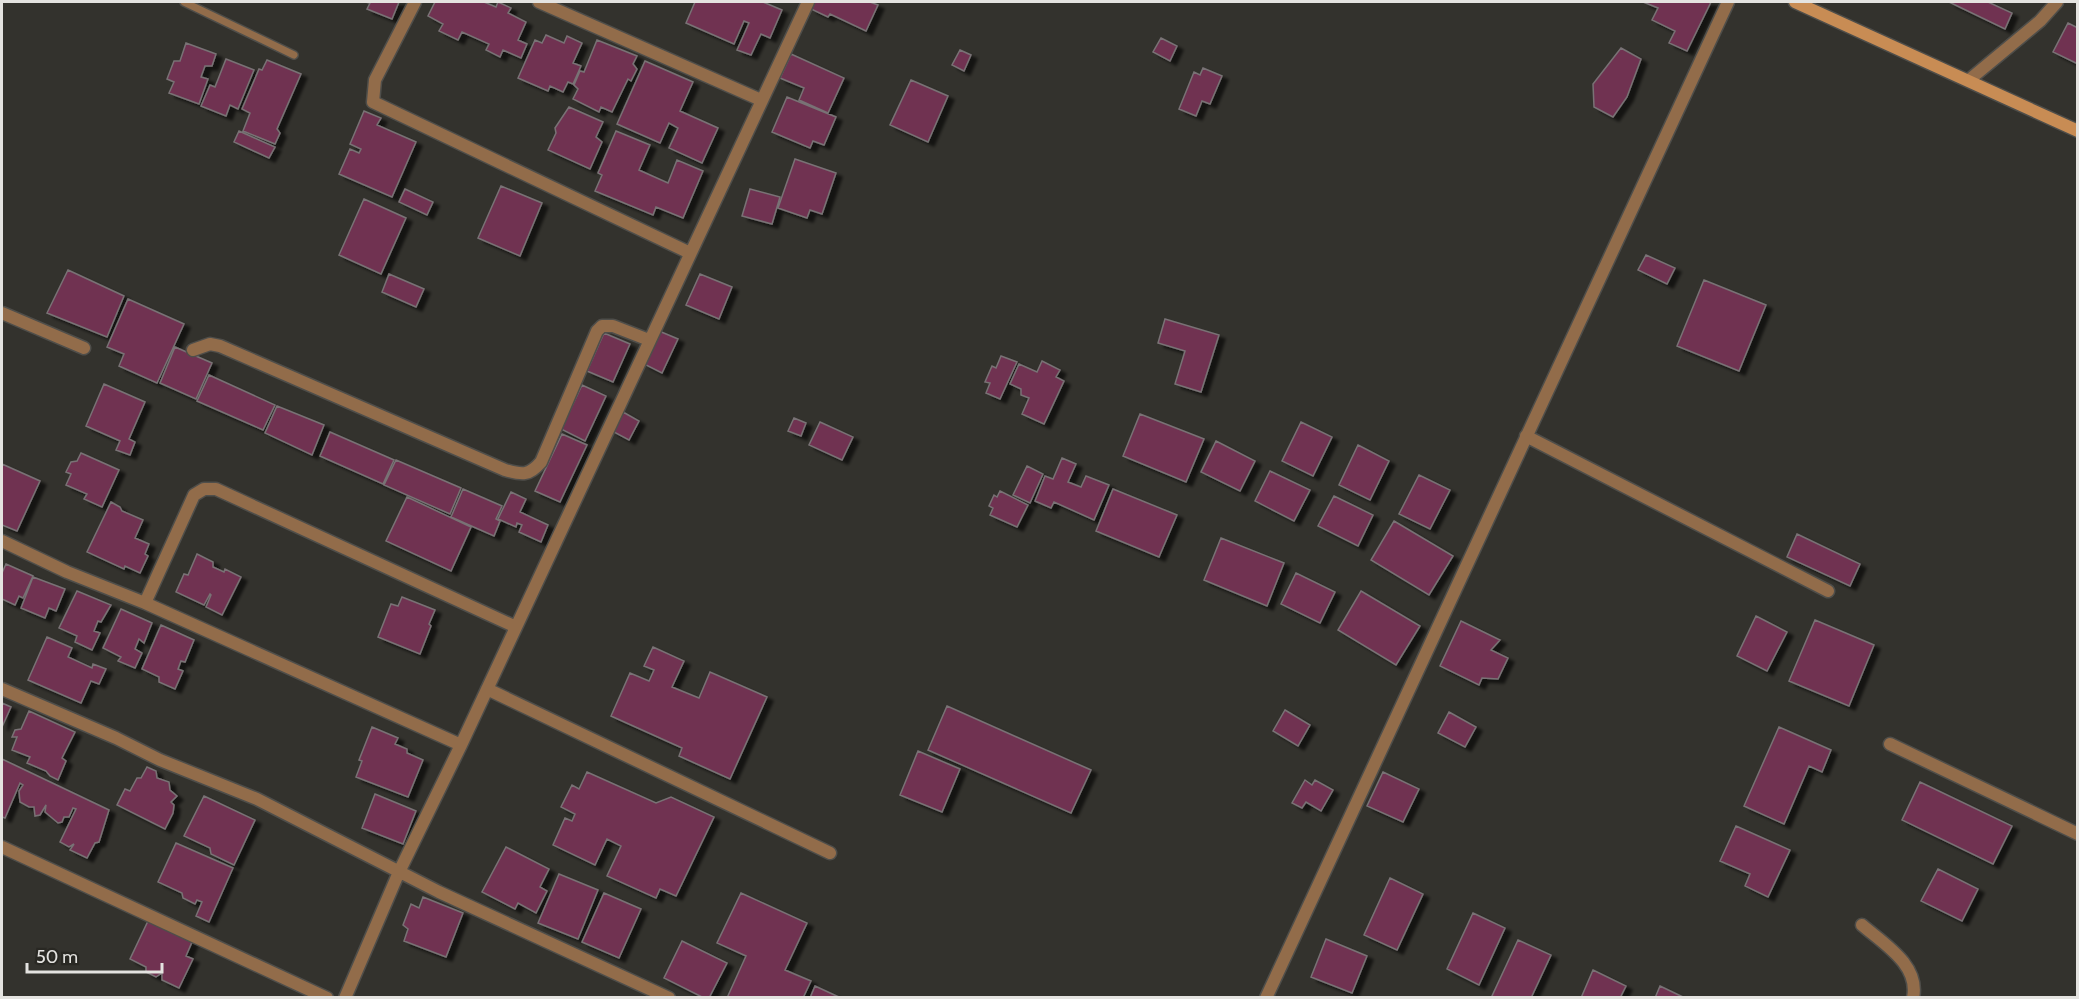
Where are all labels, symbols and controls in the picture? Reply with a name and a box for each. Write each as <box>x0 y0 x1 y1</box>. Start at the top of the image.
scale bar <box>27 936 162 974</box>
text: 50 m <box>36 946 78 968</box>

